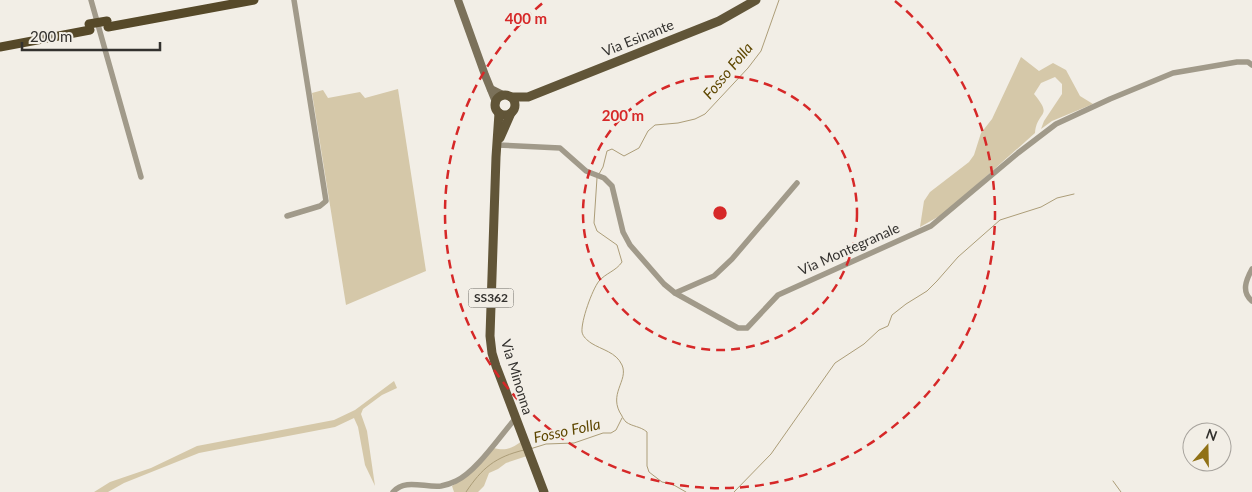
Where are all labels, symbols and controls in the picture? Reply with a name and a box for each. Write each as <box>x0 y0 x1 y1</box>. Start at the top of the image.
text: 400 m <box>505 9 547 27</box>
street label: Via Esinante <box>600 15 676 60</box>
scale bar <box>22 20 160 52</box>
text: 200 m <box>30 27 72 45</box>
water label: Fosso Folla <box>699 38 756 102</box>
text: 200 m <box>602 106 644 124</box>
centre of rings <box>711 204 729 222</box>
street label: Via Montegranale <box>796 219 902 278</box>
road number: SS362 <box>468 288 514 308</box>
street label: Via Minonna <box>498 337 537 417</box>
water label: Fosso Folla <box>532 414 602 446</box>
north arrow <box>1182 422 1232 472</box>
text: N <box>1204 424 1220 444</box>

